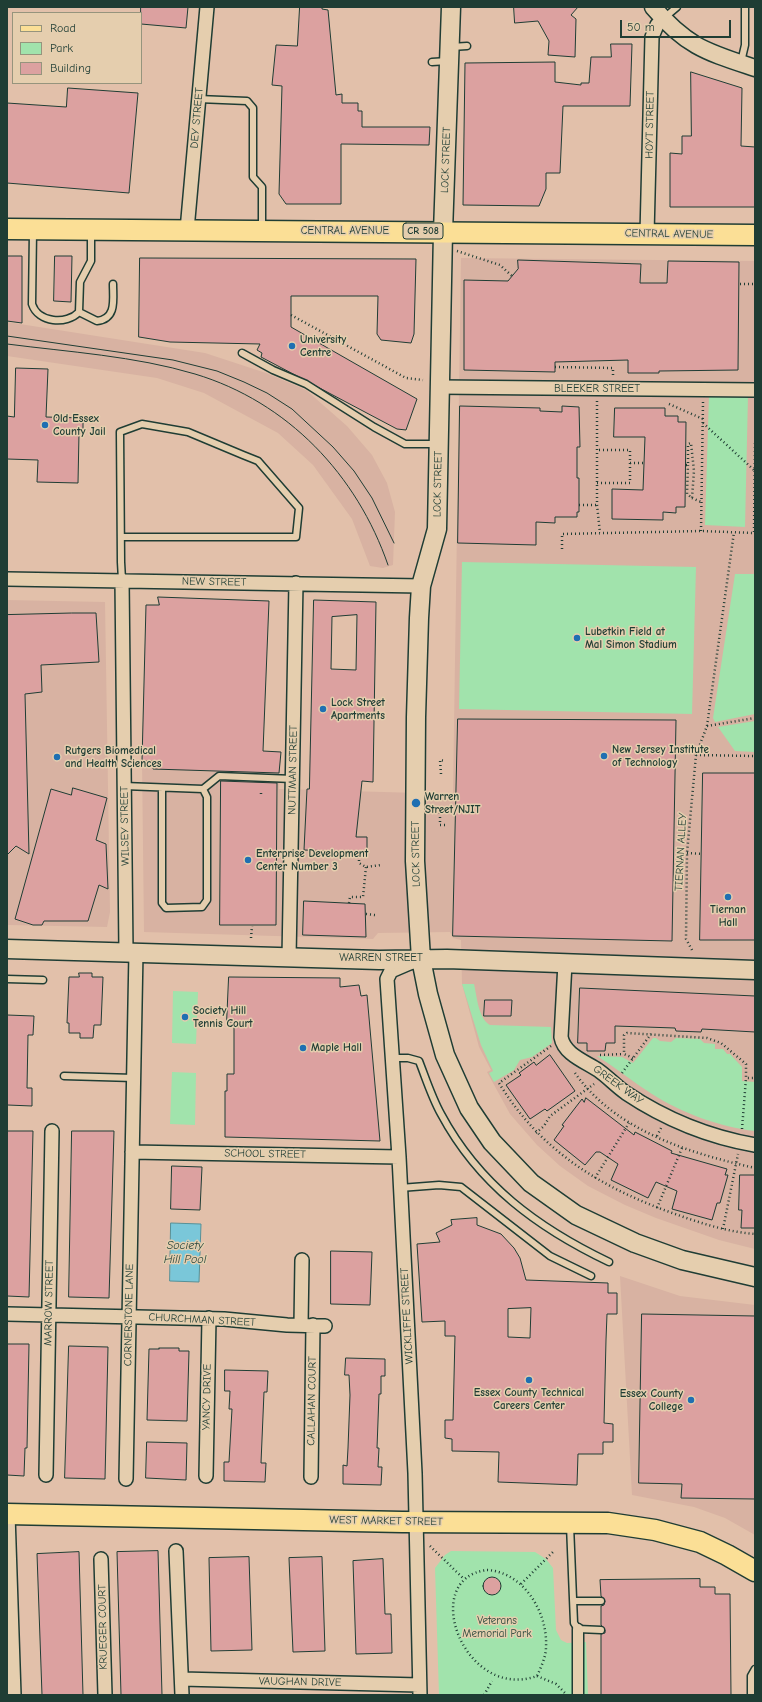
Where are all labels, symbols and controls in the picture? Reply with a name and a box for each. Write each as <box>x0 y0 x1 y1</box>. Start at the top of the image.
legend <box>12 12 142 84</box>
scale bar <box>622 12 733 38</box>
text: 50 m <box>627 20 655 34</box>
text: Road <box>50 21 76 35</box>
text: Park <box>50 41 73 55</box>
text: Building <box>50 61 91 75</box>
street label: DEY STREET <box>188 87 206 149</box>
street label: HOYT STREET <box>643 91 657 159</box>
street label: LOCK STREET <box>438 127 454 193</box>
road number: CR 508 <box>403 223 443 239</box>
street label: CENTRAL AVENUE <box>301 224 389 238</box>
street label: CENTRAL AVENUE <box>625 227 713 241</box>
place label: University Centre <box>300 333 346 359</box>
marker: University Centre <box>287 341 297 351</box>
street label: BLEEKER STREET <box>554 382 640 396</box>
place label: Old Essex County Jail <box>53 412 106 438</box>
marker: Old Essex County Jail <box>40 420 50 430</box>
street label: LOCK STREET <box>431 451 445 517</box>
street label: NEW STREET <box>182 575 246 589</box>
place label: Lubetkin Field at Mal Simon Stadium <box>585 625 677 651</box>
marker: Lubetkin Field at Mal Simon Stadium <box>572 633 582 643</box>
place label: Lock Street Apartments <box>331 696 385 722</box>
marker: Lock Street Apartments <box>318 704 328 714</box>
street label: NUTTMAN STREET <box>286 725 300 815</box>
place label: New Jersey Institute of Technology <box>612 743 709 769</box>
place label: Rutgers Biomedical and Health Sciences <box>65 744 161 770</box>
marker: New Jersey Institute of Technology <box>599 751 609 761</box>
marker: Rutgers Biomedical and Health Sciences <box>52 752 62 762</box>
street label: WILSEY STREET <box>118 786 132 866</box>
place label: Warren Street/NJIT <box>425 790 481 816</box>
marker: Warren Street/NJIT <box>410 797 422 809</box>
street label: TIERNAN ALLEY <box>672 813 690 891</box>
street label: LOCK STREET <box>409 821 423 887</box>
place label: Enterprise Development Center Number 3 <box>256 847 368 873</box>
marker: Enterprise Development Center Number 3 <box>243 855 253 865</box>
marker: Tiernan Hall <box>723 892 733 902</box>
place label: Tiernan Hall <box>710 903 746 929</box>
street label: WARREN STREET <box>339 951 423 965</box>
place label: Society Hill Tennis Court <box>193 1004 253 1030</box>
marker: Society Hill Tennis Court <box>180 1012 190 1022</box>
place label: Maple Hall <box>311 1041 362 1055</box>
marker: Maple Hall <box>298 1043 308 1053</box>
street label: GREEK WAY <box>590 1062 646 1108</box>
street label: SCHOOL STREET <box>224 1147 306 1161</box>
water label: Society Hill Pool <box>164 1239 206 1267</box>
street label: MARROW STREET <box>42 1260 56 1346</box>
street label: CORNERSTONE LANE <box>122 1264 136 1366</box>
street label: WICKLIFFE STREET <box>398 1267 416 1365</box>
street label: CHURCHMAN STREET <box>148 1311 256 1329</box>
street label: CALLAHAN COURT <box>305 1356 319 1446</box>
street label: YANCY DRIVE <box>200 1364 214 1430</box>
marker: Essex County Technical Careers Center <box>524 1375 534 1385</box>
place label: Essex County Technical Careers Center <box>474 1386 584 1412</box>
place label: Essex County College <box>620 1387 683 1413</box>
marker: Essex County College <box>686 1395 696 1405</box>
street label: WEST MARKET STREET <box>329 1513 443 1529</box>
street label: KRUEGER COURT <box>96 1584 110 1670</box>
park label: Veterans Memorial Park <box>462 1614 532 1640</box>
street label: VAUGHAN DRIVE <box>259 1675 341 1689</box>

